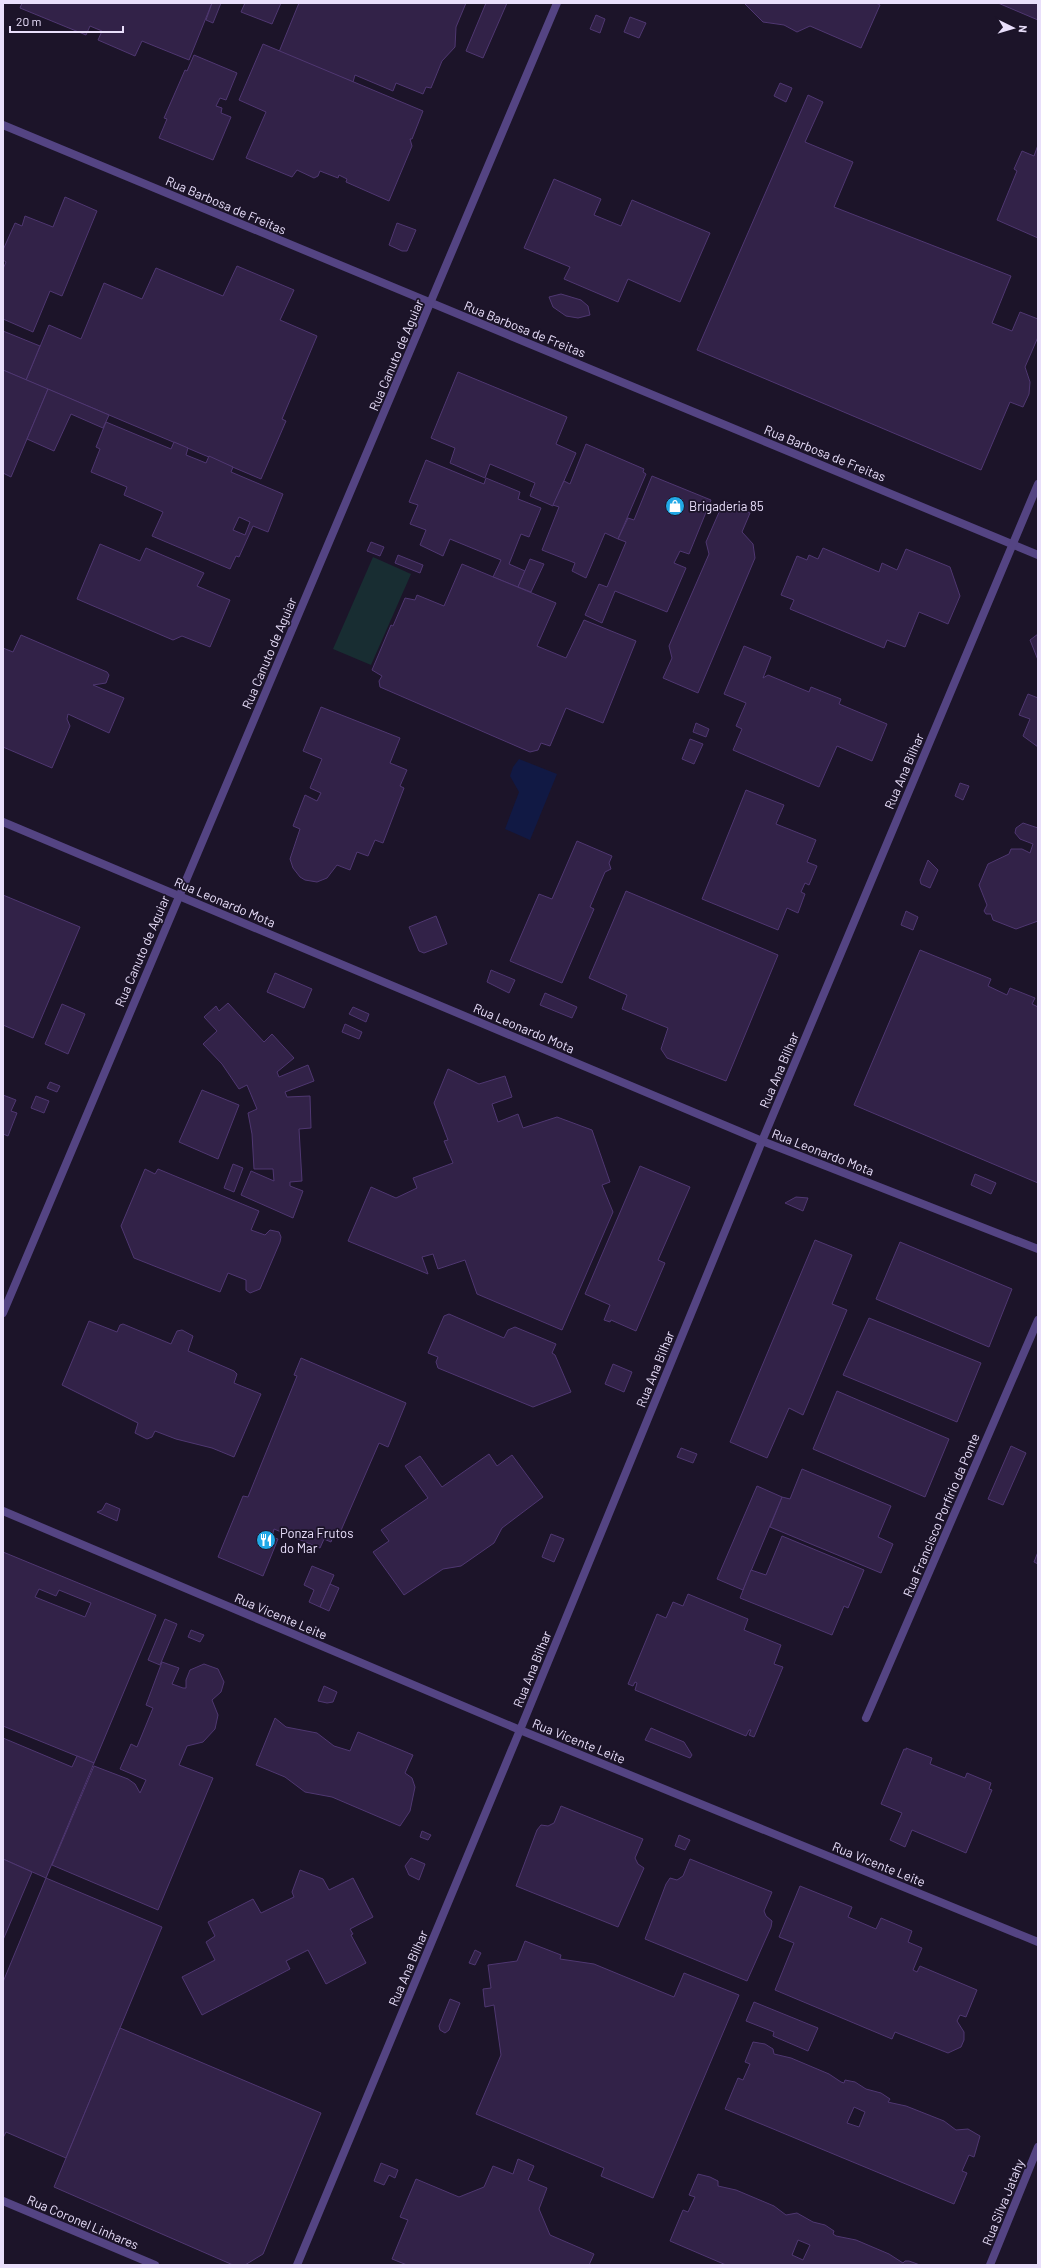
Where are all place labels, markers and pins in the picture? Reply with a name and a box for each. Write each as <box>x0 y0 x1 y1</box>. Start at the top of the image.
shop icon: Brigaderia 85 <box>664 495 686 517</box>
place label: Brigaderia 85 <box>689 498 764 514</box>
place label: Ponza Frutos do Mar <box>280 1525 353 1556</box>
restaurant icon: Ponza Frutos do Mar <box>255 1529 277 1551</box>

